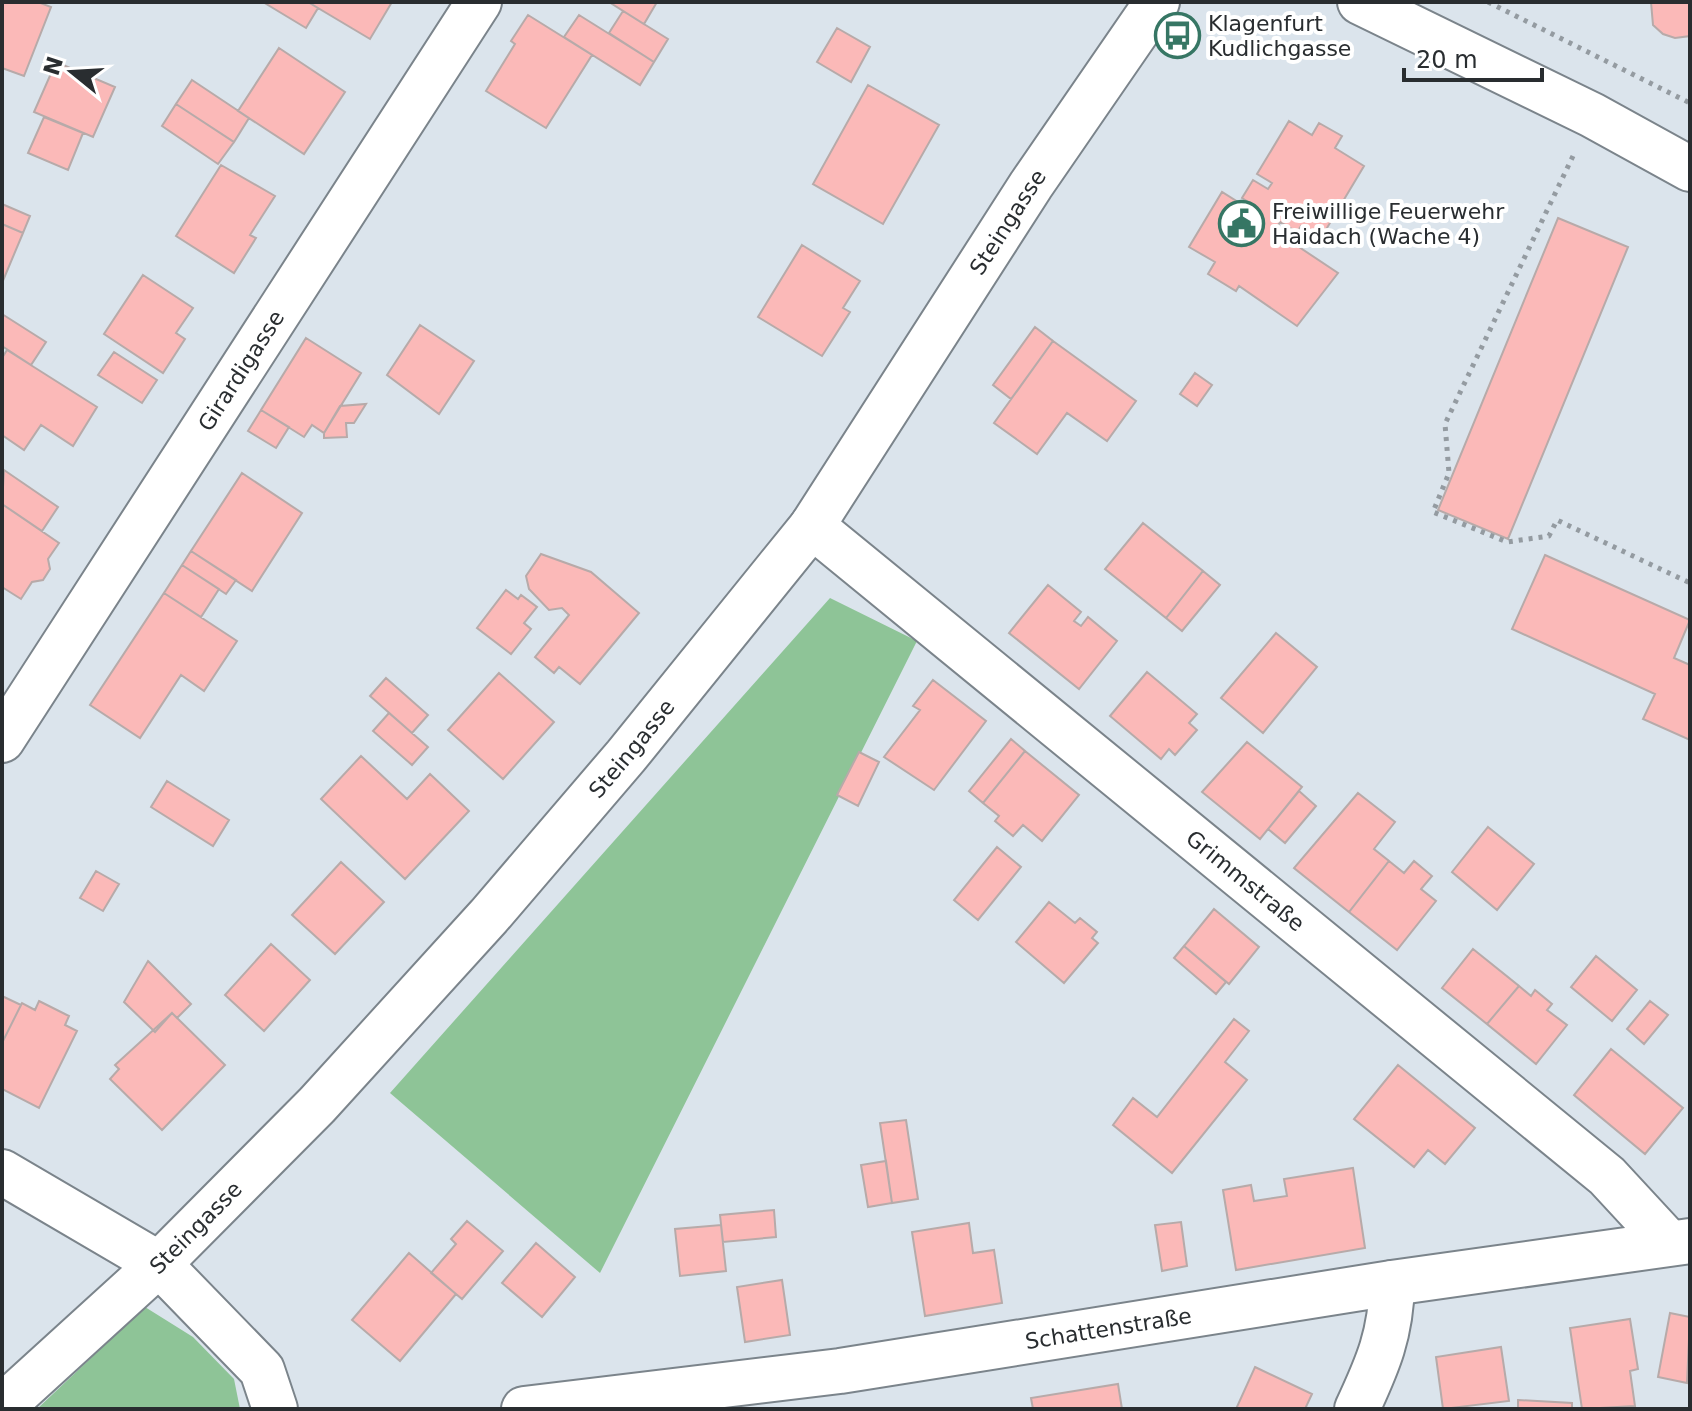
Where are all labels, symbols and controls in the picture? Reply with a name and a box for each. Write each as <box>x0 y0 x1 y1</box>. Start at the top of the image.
place label: Klagenfurt Kudlichgasse <box>1208 11 1351 61</box>
bus stop icon: Klagenfurt Kudlichgasse <box>1153 12 1201 60</box>
north arrow <box>32 32 112 112</box>
scale bar <box>1404 32 1542 82</box>
text: 20 m <box>1416 46 1478 74</box>
text: N <box>39 53 68 79</box>
street label: Steingasse <box>965 165 1051 279</box>
place label: Freiwillige Feuerwehr Haidach (Wache 4) <box>1272 199 1505 249</box>
public building icon: Freiwillige Feuerwehr Haidach (Wache 4) <box>1217 200 1265 248</box>
street label: Girardigasse <box>193 306 289 436</box>
street label: Steingasse <box>584 695 680 803</box>
street label: Grimmstraße <box>1181 825 1309 936</box>
street label: Steingasse <box>145 1176 247 1279</box>
street label: Schattenstraße <box>1023 1303 1194 1354</box>

